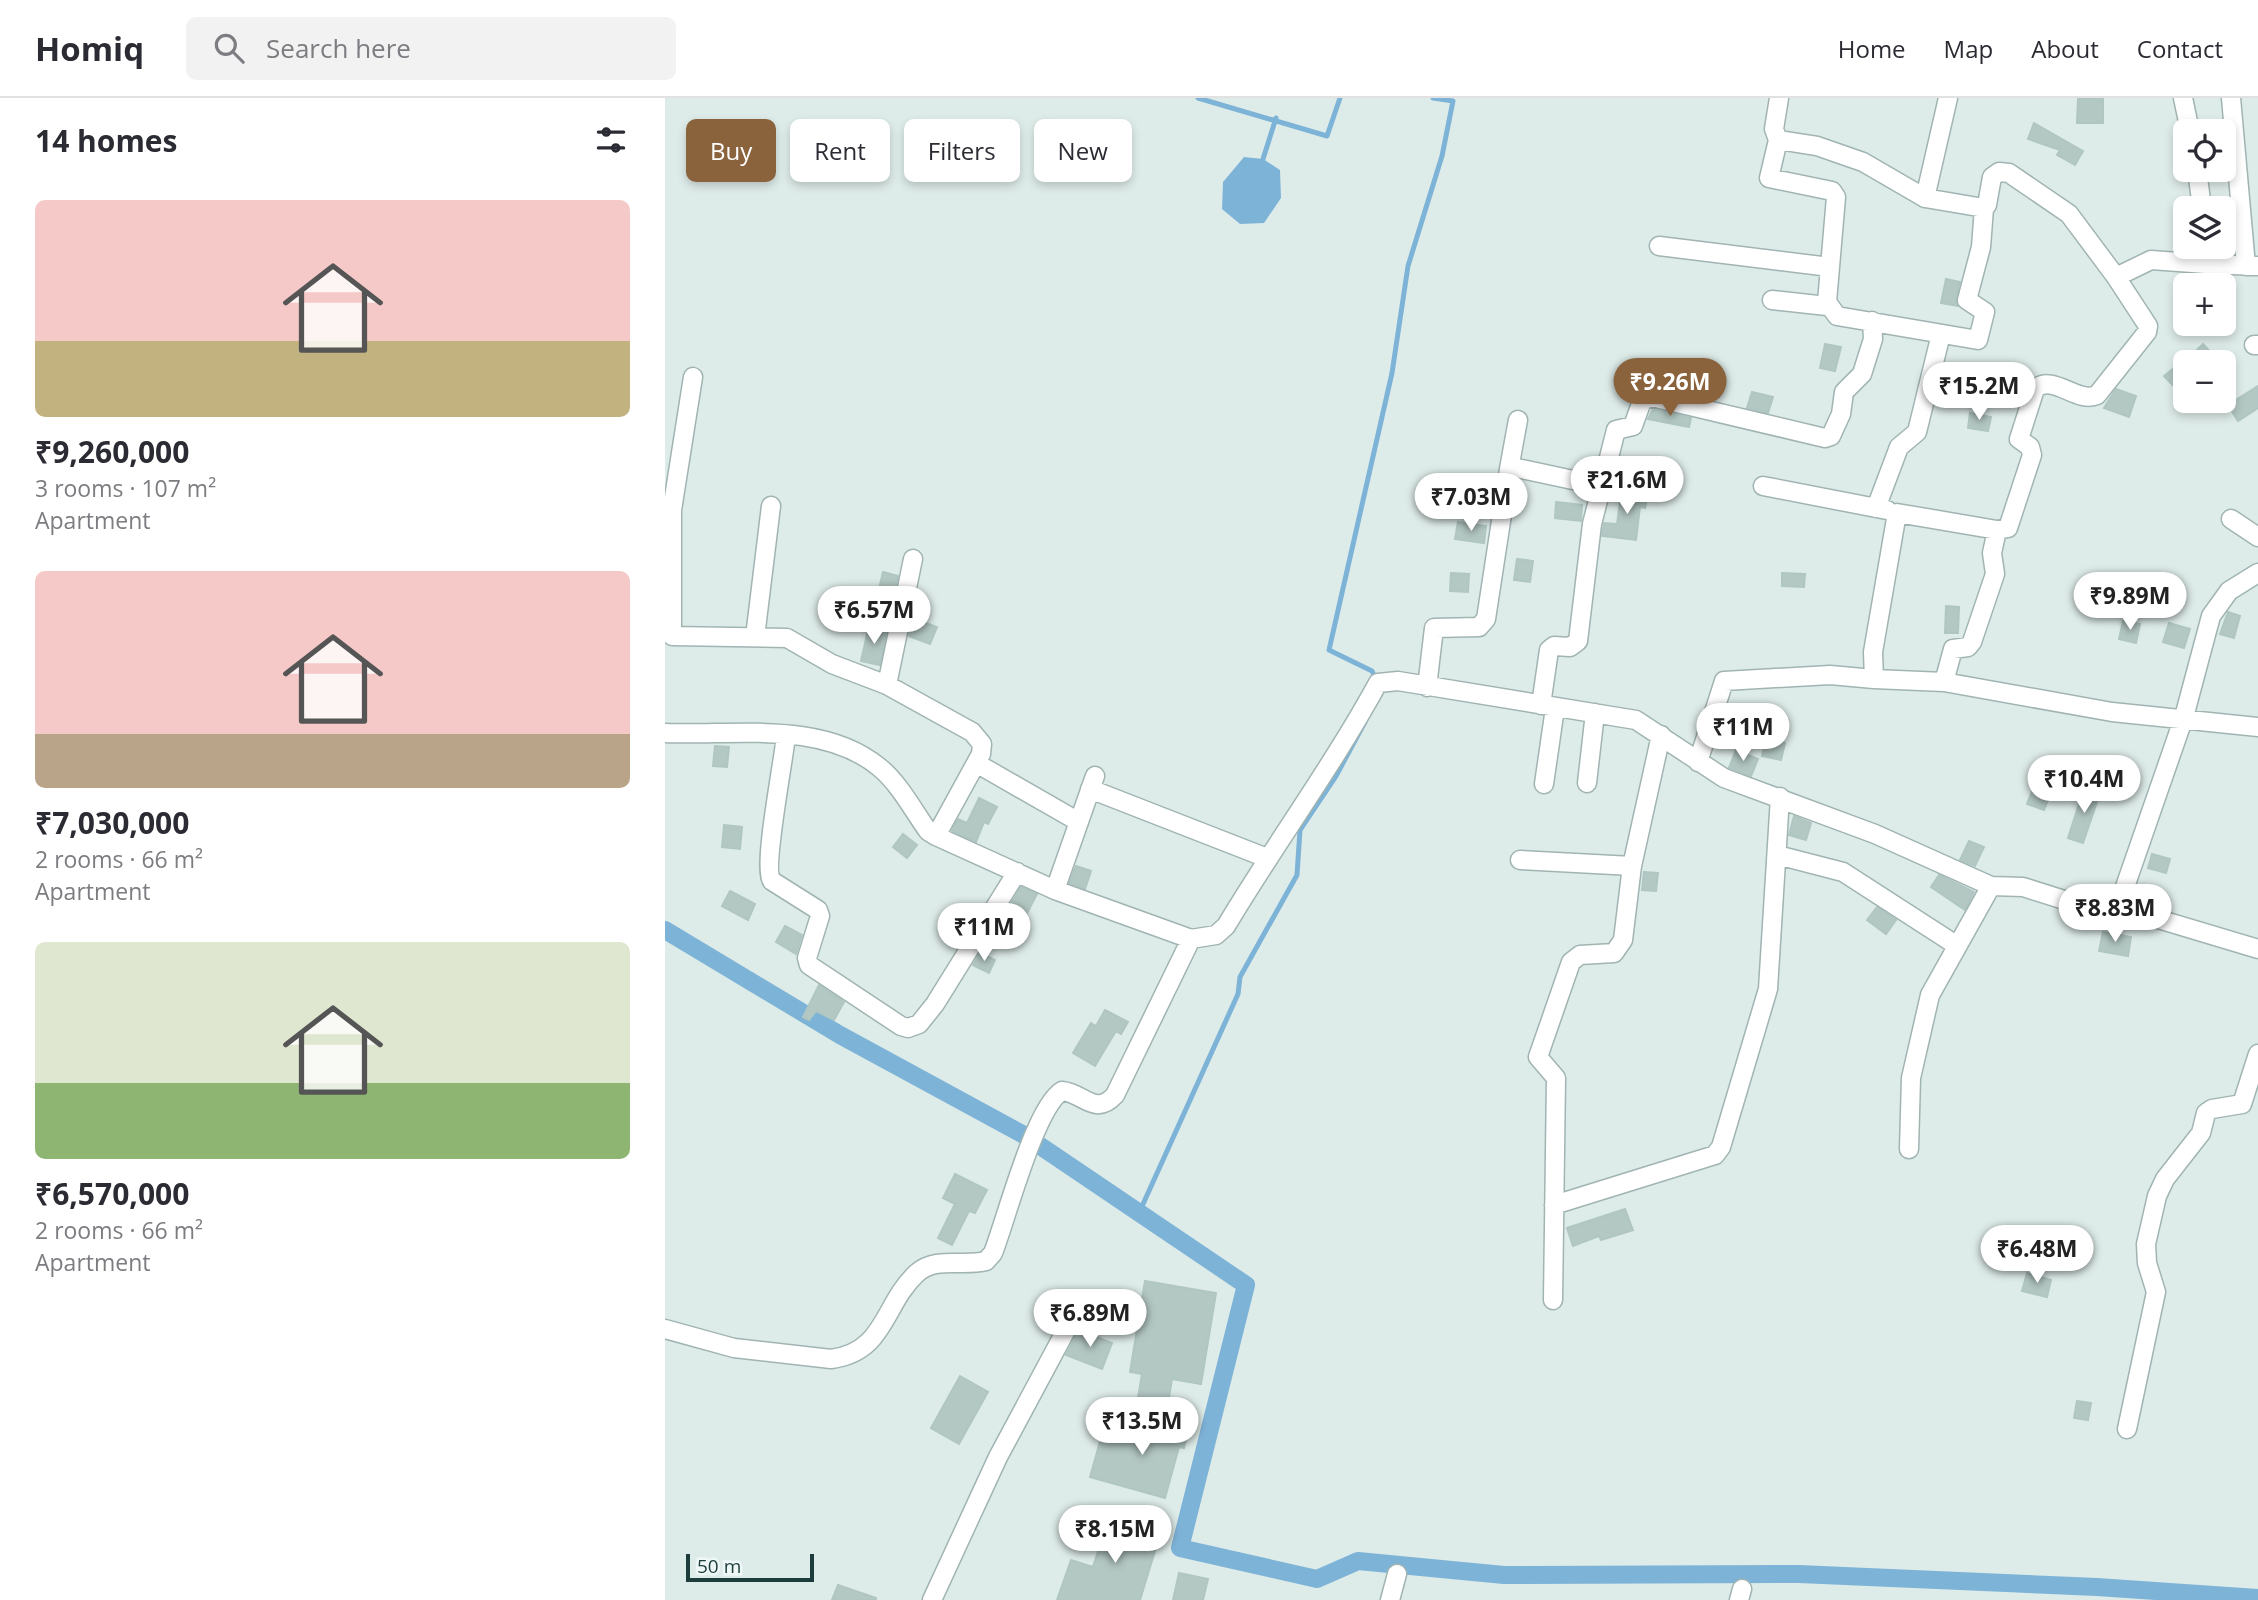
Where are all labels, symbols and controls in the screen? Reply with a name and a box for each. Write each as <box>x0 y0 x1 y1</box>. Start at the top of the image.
search box <box>186 17 676 80</box>
text: Homiq <box>35 26 144 71</box>
icon: search <box>210 29 248 67</box>
text: Search here <box>266 30 411 66</box>
text: Home <box>1838 32 1906 65</box>
text: Map <box>1944 32 1993 65</box>
text: About <box>2031 32 2099 65</box>
text: Contact <box>2137 32 2223 65</box>
chip: Buy <box>686 119 776 182</box>
chip: Rent <box>790 119 890 182</box>
chip: Filters <box>904 119 1020 182</box>
chip: New <box>1034 119 1132 182</box>
map controls <box>2173 119 2236 413</box>
button: locate <box>2173 119 2236 182</box>
text: 14 homes <box>35 120 178 161</box>
icon: filters <box>592 121 630 159</box>
button: layers <box>2173 196 2236 259</box>
icon: home <box>270 245 396 371</box>
button: + <box>2173 273 2236 336</box>
button: − <box>2173 350 2236 413</box>
pin: ₹9.26M <box>1613 358 1727 418</box>
pin: ₹15.2M <box>1922 362 2036 422</box>
text: ₹9.26M <box>1630 365 1710 397</box>
text: ₹15.2M <box>1939 369 2019 401</box>
text: ₹9,260,000 <box>35 431 189 472</box>
pin: ₹21.6M <box>1570 456 1684 516</box>
text: ₹21.6M <box>1587 463 1667 495</box>
text: 3 rooms · 107 m² <box>35 472 216 504</box>
pin: ₹7.03M <box>1414 474 1528 533</box>
text: ₹7.03M <box>1431 480 1511 512</box>
text: Apartment <box>35 504 151 536</box>
pin: ₹9.89M <box>2073 573 2187 632</box>
text: ₹9.89M <box>2090 579 2170 611</box>
pin: ₹6.57M <box>817 587 931 646</box>
text: ₹6.57M <box>834 593 914 625</box>
icon: home <box>270 616 396 742</box>
pin: ₹11M <box>1702 704 1784 763</box>
text: ₹11M <box>1712 710 1774 742</box>
pin: ₹10.4M <box>2027 756 2141 815</box>
text: ₹10.4M <box>2044 762 2124 794</box>
text: ₹7,030,000 <box>35 802 189 843</box>
text: 2 rooms · 66 m² <box>35 843 203 875</box>
text: Apartment <box>35 875 151 907</box>
pin: ₹8.83M <box>2058 884 2172 944</box>
text: ₹8.83M <box>2075 891 2155 923</box>
pin: ₹11M <box>943 904 1025 963</box>
text: ₹11M <box>953 910 1015 942</box>
icon: home <box>270 987 396 1113</box>
text: ₹6,570,000 <box>35 1173 189 1214</box>
text: 2 rooms · 66 m² <box>35 1214 203 1246</box>
pin: ₹6.48M <box>1980 1226 2094 1285</box>
text: ₹6.48M <box>1997 1232 2077 1264</box>
text: Apartment <box>35 1246 151 1278</box>
pin: ₹6.89M <box>1033 1290 1147 1349</box>
text: ₹6.89M <box>1050 1296 1130 1328</box>
pin: ₹13.5M <box>1085 1398 1199 1457</box>
text: ₹13.5M <box>1102 1404 1182 1436</box>
pin: ₹8.15M <box>1058 1506 1172 1565</box>
text: ₹8.15M <box>1075 1512 1155 1544</box>
scale bar <box>686 1551 814 1583</box>
text: 50 m <box>697 1553 741 1579</box>

